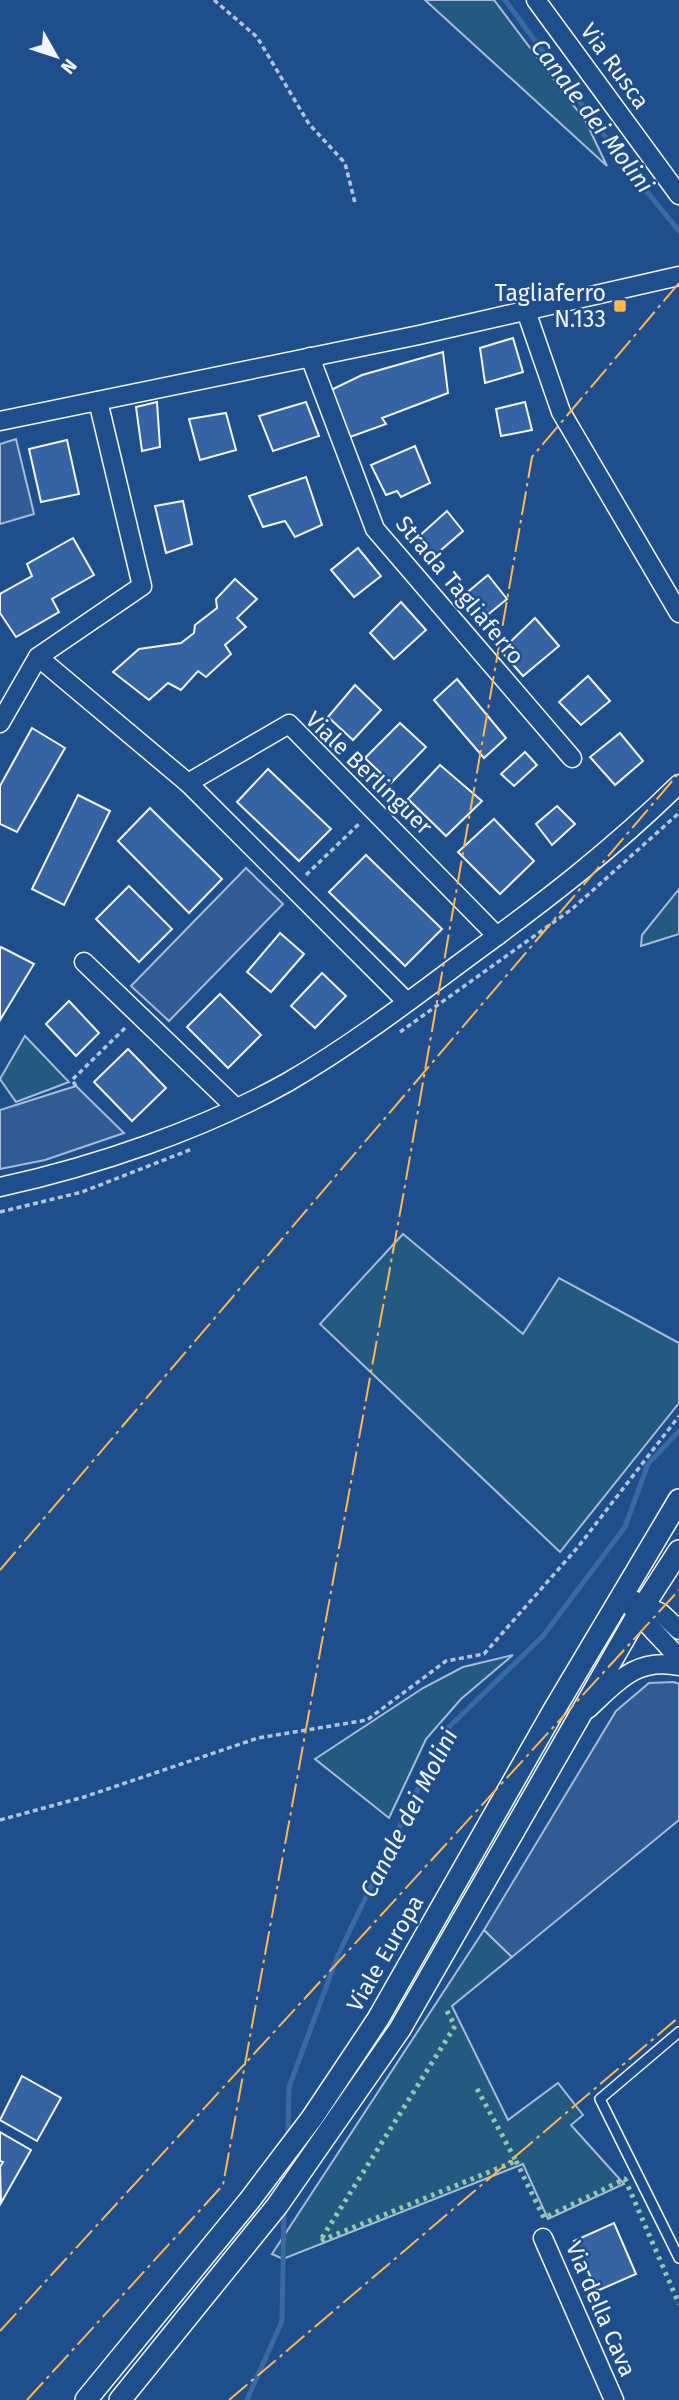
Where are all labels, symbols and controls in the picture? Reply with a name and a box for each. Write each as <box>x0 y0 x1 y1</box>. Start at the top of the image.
street label: Via Rusca <box>575 18 655 114</box>
north arrow <box>21 21 91 91</box>
water label: Canale dei Molini <box>525 33 659 199</box>
text: N <box>56 54 82 79</box>
place label: Tagliaferro N.133 <box>495 279 606 333</box>
marker: Tagliaferro N.133 <box>612 298 628 314</box>
street label: Strada Tagliaferro <box>390 510 530 670</box>
street label: Viale Berlinguer <box>300 705 438 841</box>
water label: Canale dei Molini <box>354 1724 464 1902</box>
street label: Viale Europa <box>340 1890 430 2016</box>
street label: Via della Cava <box>560 2237 642 2381</box>

